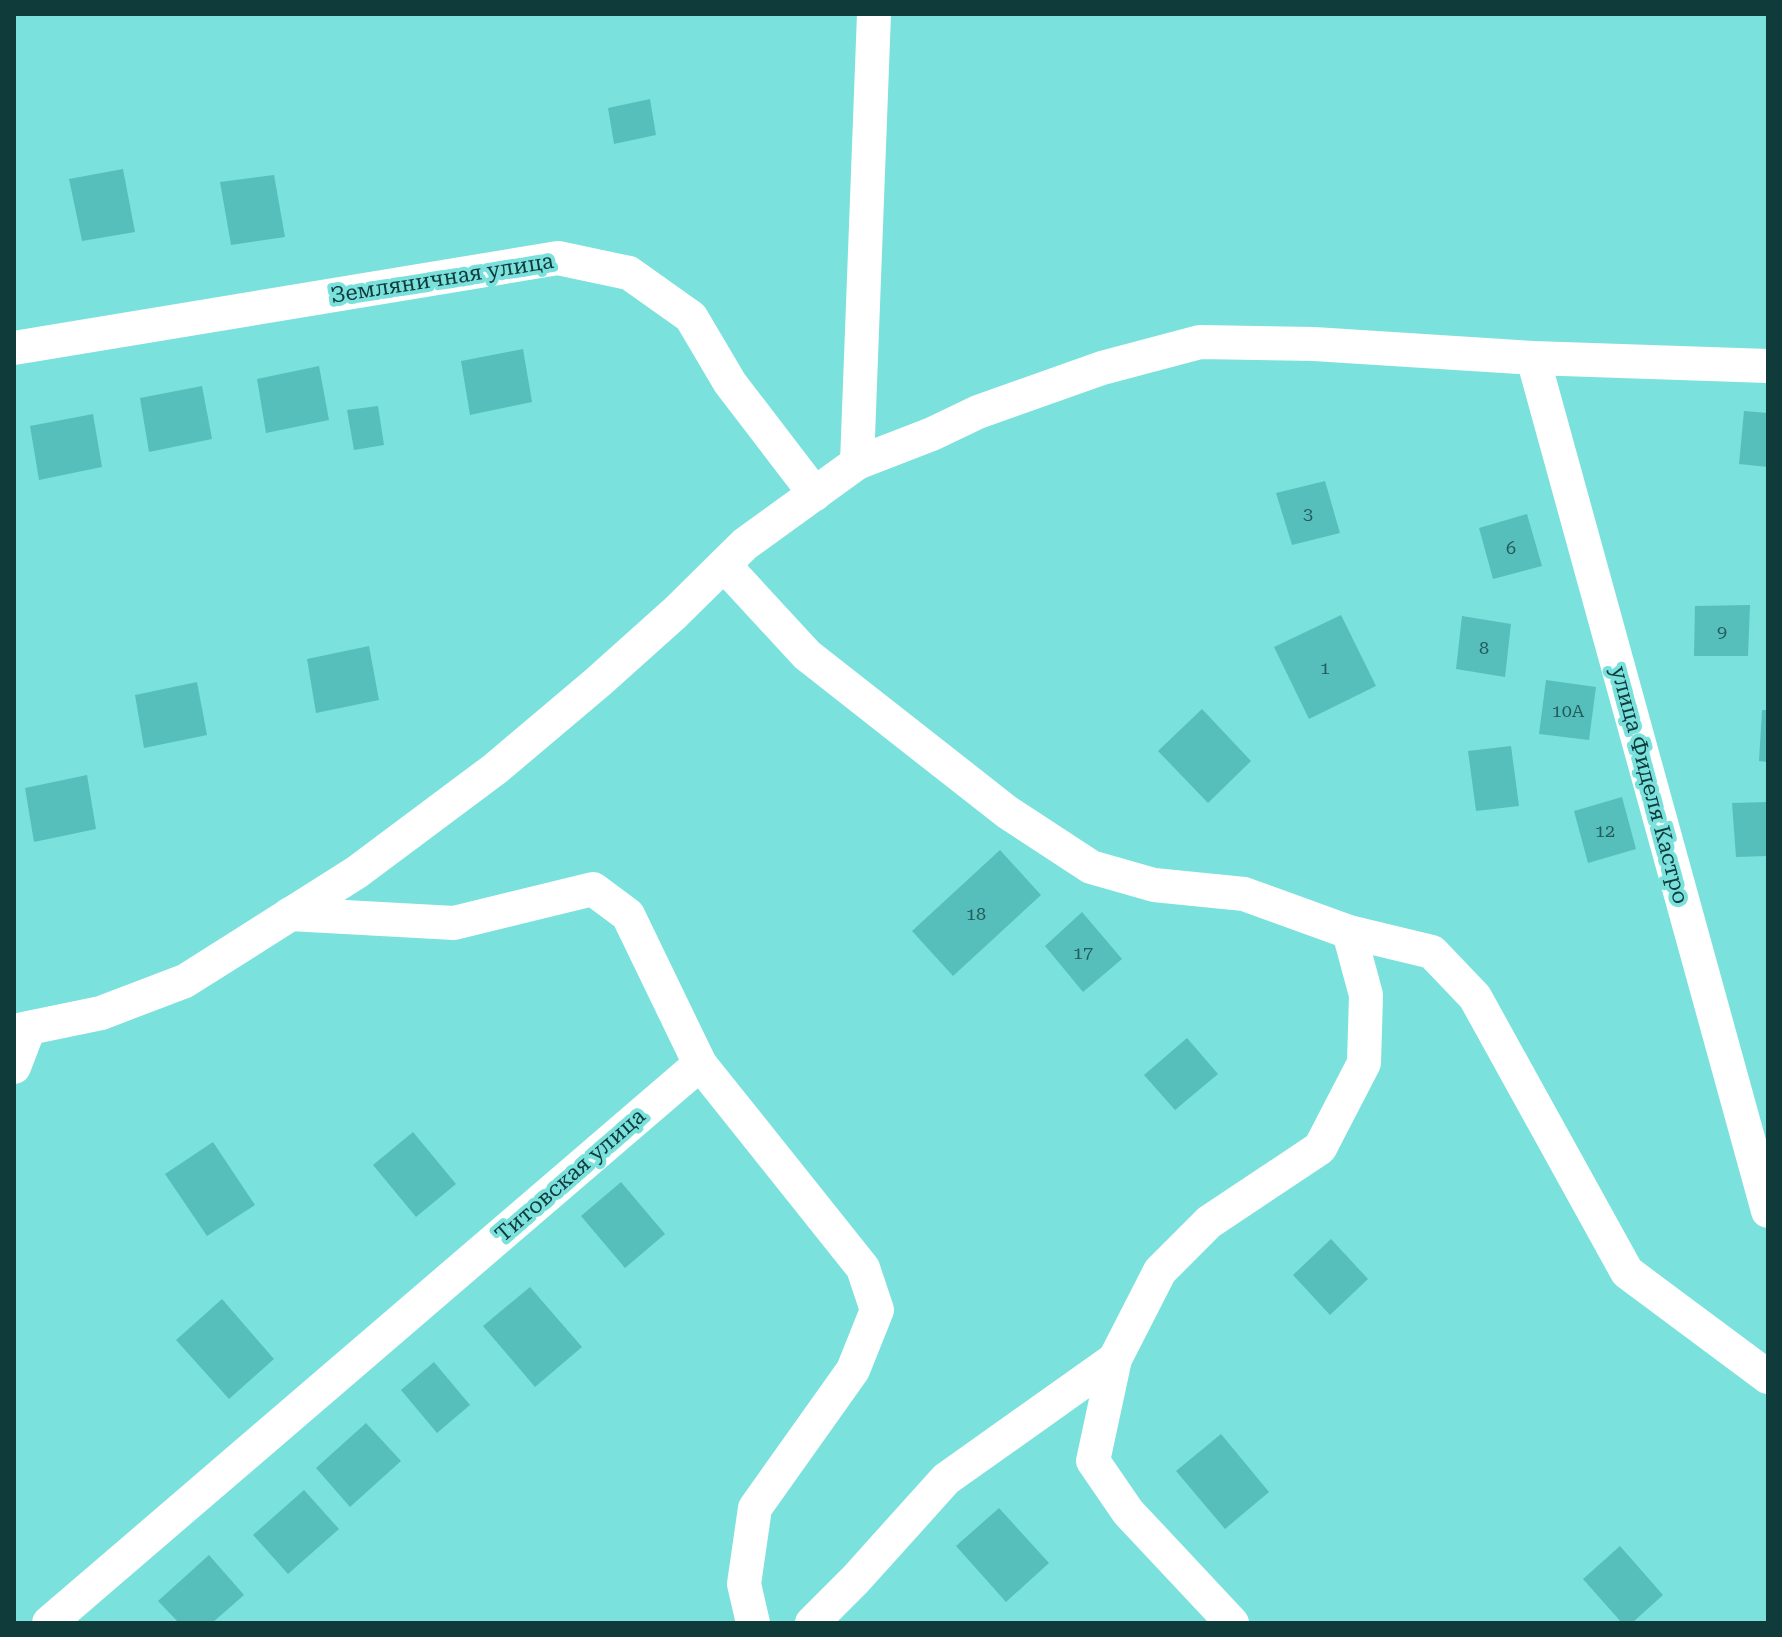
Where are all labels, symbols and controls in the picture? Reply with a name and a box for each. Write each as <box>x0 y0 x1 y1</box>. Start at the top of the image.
street label: Земляничная улица <box>329 248 555 308</box>
house number: 3 <box>1303 503 1313 524</box>
house number: 6 <box>1506 537 1516 558</box>
house number: 9 <box>1717 621 1727 642</box>
house number: 8 <box>1479 637 1489 658</box>
house number: 1 <box>1320 657 1330 678</box>
street label: улица Фиделя Кастро <box>1606 663 1694 907</box>
house number: 10А <box>1552 700 1585 721</box>
house number: 12 <box>1595 820 1615 841</box>
house number: 18 <box>966 903 986 924</box>
house number: 17 <box>1073 942 1093 963</box>
street label: Титовская улица <box>490 1103 650 1247</box>

